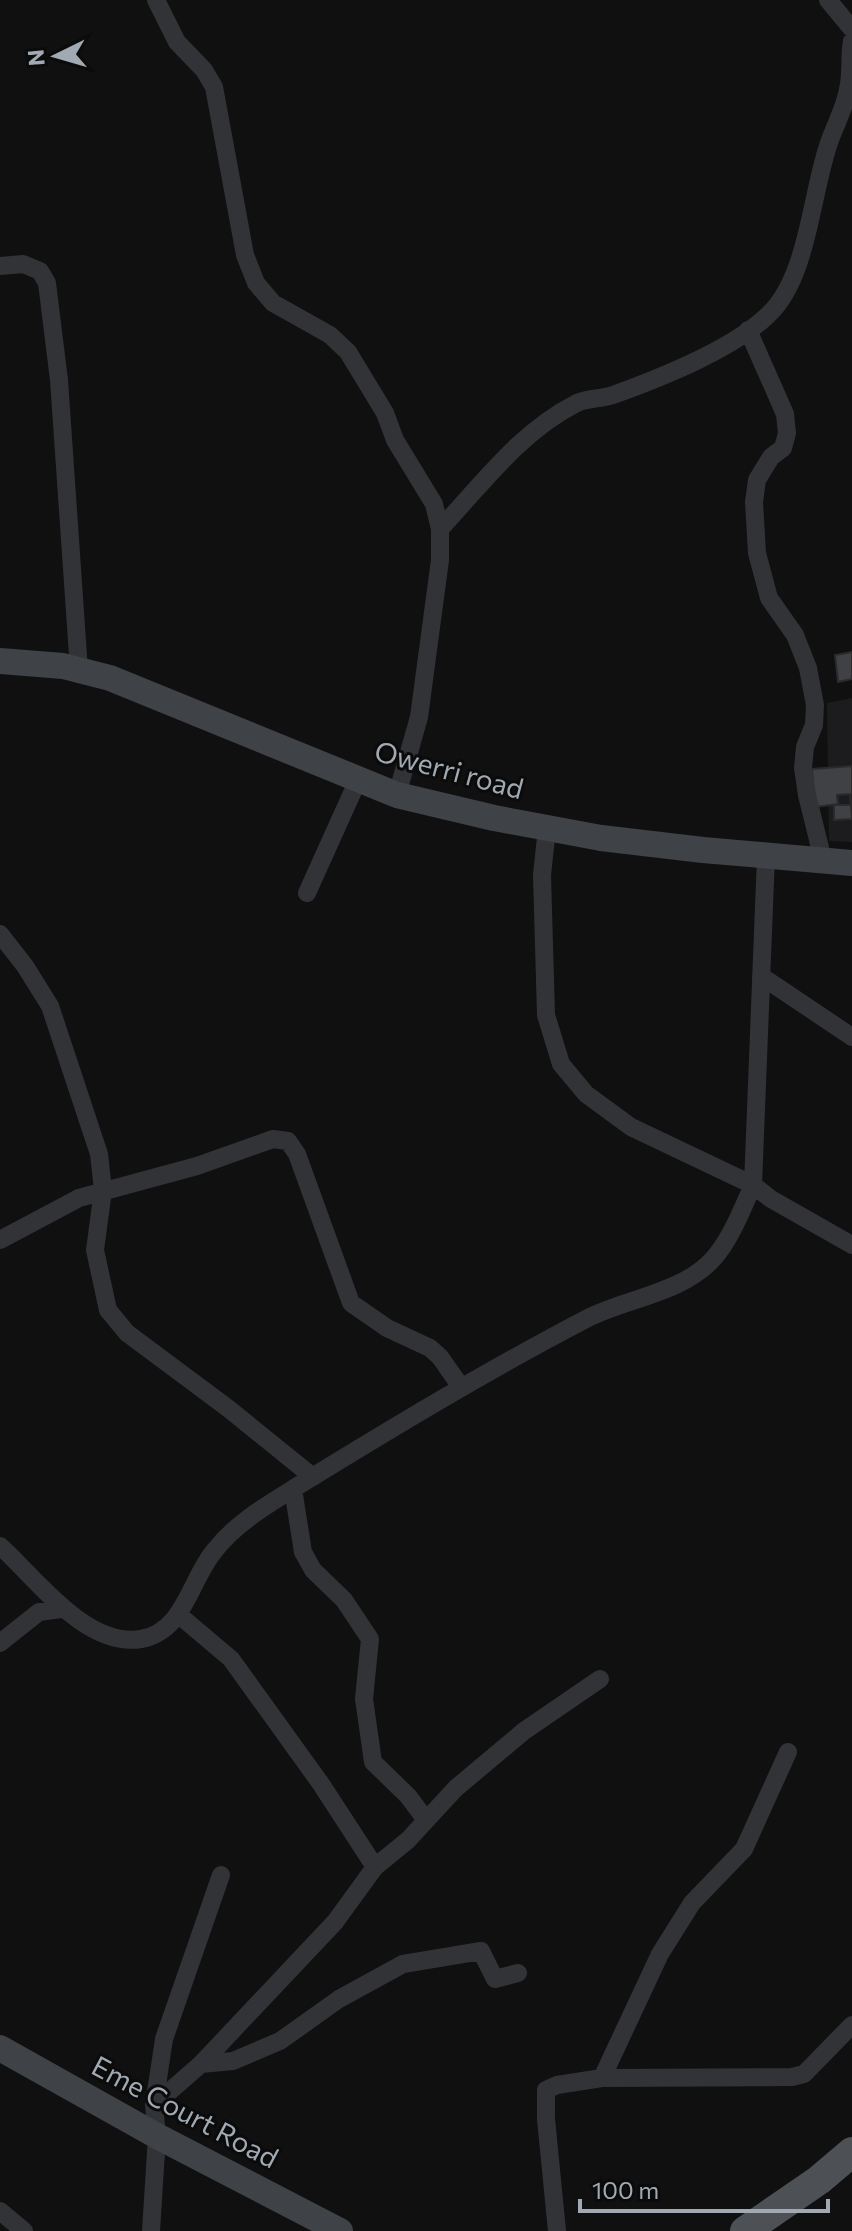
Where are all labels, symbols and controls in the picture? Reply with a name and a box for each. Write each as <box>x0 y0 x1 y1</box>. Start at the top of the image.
north arrow <box>16 16 96 96</box>
text: N <box>21 48 50 67</box>
street label: Owerri road <box>371 733 527 805</box>
street label: Eme Court Road <box>86 2048 284 2175</box>
scale bar <box>580 2163 828 2213</box>
text: 100 m <box>592 2175 659 2204</box>

